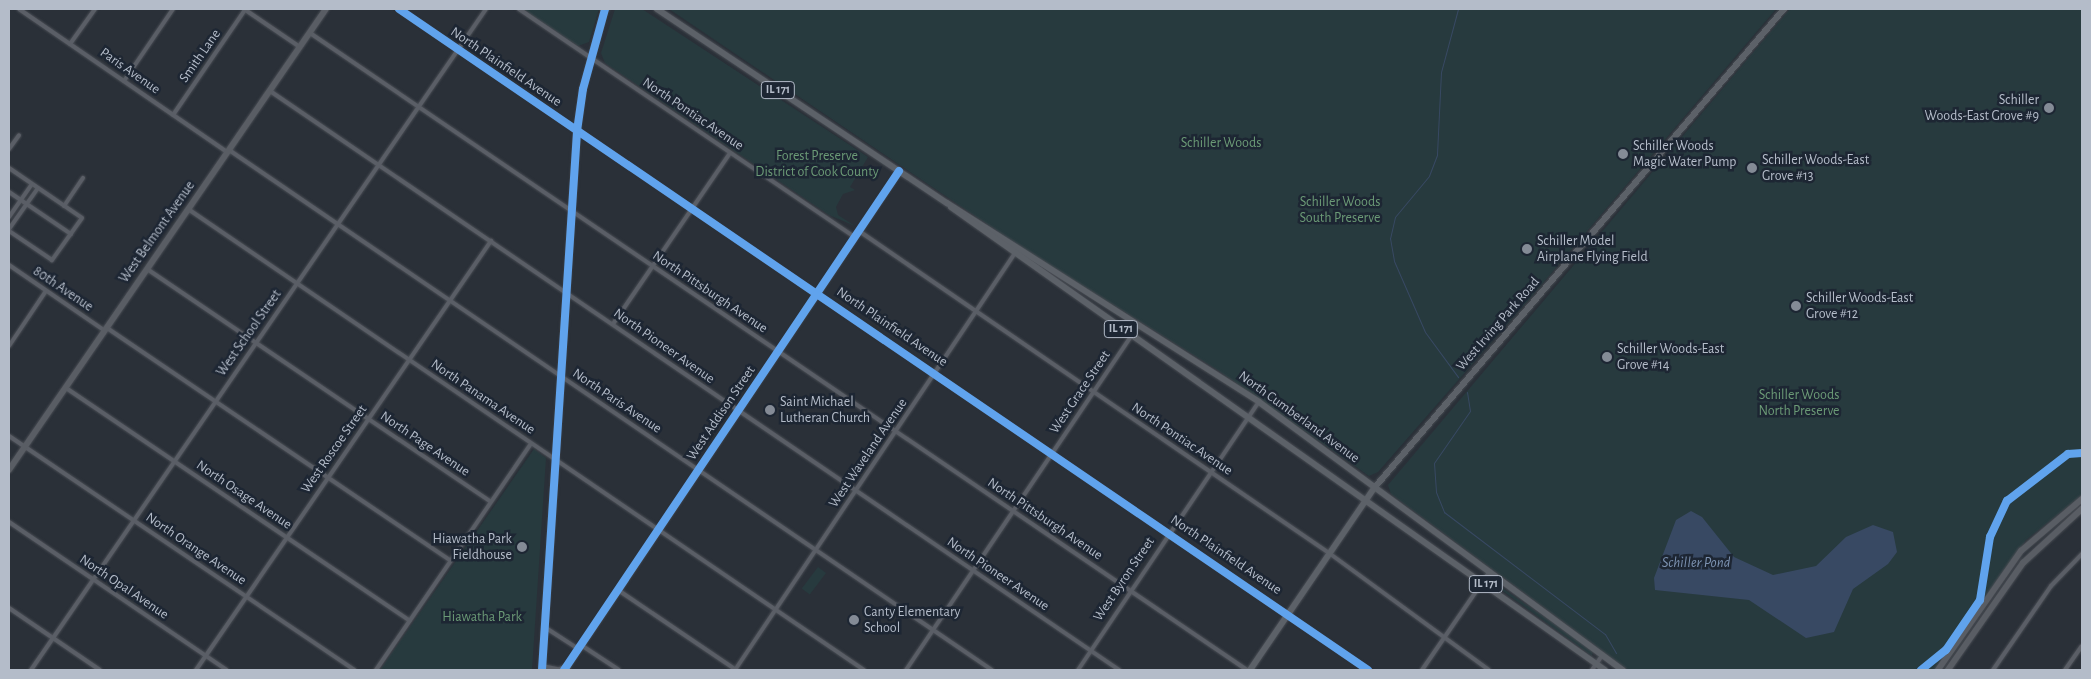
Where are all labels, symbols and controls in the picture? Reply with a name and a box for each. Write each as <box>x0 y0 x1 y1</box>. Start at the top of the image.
street label: North Plainfield Avenue <box>447 24 565 110</box>
street label: Smith Lane <box>176 26 224 86</box>
street label: Paris Avenue <box>97 44 163 98</box>
street label: North Pontiac Avenue <box>639 74 747 154</box>
road number: IL 171 <box>760 80 796 100</box>
place label: Schiller Woods-East Grove #9 <box>1925 92 2039 124</box>
marker: Schiller Woods-East Grove #9 <box>2043 102 2055 114</box>
park label: Schiller Woods <box>1181 135 1261 151</box>
place label: Schiller Woods Magic Water Pump <box>1633 138 1736 170</box>
park label: Forest Preserve District of Cook County <box>755 148 879 180</box>
marker: Schiller Woods Magic Water Pump <box>1617 148 1629 160</box>
place label: Schiller Woods-East Grove #13 <box>1762 152 1869 184</box>
marker: Schiller Woods-East Grove #13 <box>1746 162 1758 174</box>
street label: West Belmont Avenue <box>116 178 198 286</box>
park label: Schiller Woods South Preserve <box>1300 194 1380 226</box>
place label: Schiller Model Airplane Flying Field <box>1537 233 1648 266</box>
marker: Schiller Model Airplane Flying Field <box>1521 243 1533 255</box>
street label: North Pittsburgh Avenue <box>649 247 771 337</box>
street label: 80th Avenue <box>30 263 96 315</box>
street label: West Irving Park Road <box>1453 274 1543 374</box>
street label: North Plainfield Avenue <box>833 284 951 370</box>
street label: West School Street <box>213 287 285 379</box>
place label: Schiller Woods-East Grove #12 <box>1806 290 1913 322</box>
marker: Schiller Woods-East Grove #12 <box>1790 300 1802 312</box>
street label: North Pioneer Avenue <box>610 305 718 387</box>
road number: IL 171 <box>1104 320 1138 338</box>
place label: Schiller Woods-East Grove #14 <box>1617 341 1724 374</box>
street label: West Grace Street <box>1046 347 1114 437</box>
marker: Schiller Woods-East Grove #14 <box>1601 351 1613 363</box>
street label: North Panama Avenue <box>428 356 538 438</box>
street label: West Addison Street <box>683 363 759 463</box>
street label: North Paris Avenue <box>569 365 665 437</box>
street label: North Cumberland Avenue <box>1235 367 1363 467</box>
park label: Schiller Woods North Preserve <box>1758 387 1840 420</box>
place label: Saint Michael Lutheran Church <box>780 394 870 427</box>
street label: West Waveland Avenue <box>825 395 911 511</box>
street label: North Pontiac Avenue <box>1128 399 1236 479</box>
street label: West Roscoe Street <box>297 402 371 496</box>
marker: Saint Michael Lutheran Church <box>764 404 776 416</box>
street label: North Page Avenue <box>377 408 473 480</box>
street label: North Osage Avenue <box>193 457 295 533</box>
street label: North Pittsburgh Avenue <box>984 474 1106 564</box>
street label: North Orange Avenue <box>142 509 250 589</box>
street label: North Plainfield Avenue <box>1167 512 1285 598</box>
place label: Hiawatha Park Fieldhouse <box>432 531 512 564</box>
street label: North Pioneer Avenue <box>944 534 1052 614</box>
street label: West Byron Street <box>1090 534 1158 624</box>
marker: Hiawatha Park Fieldhouse <box>516 541 528 553</box>
street label: North Opal Avenue <box>76 551 172 623</box>
water label: Schiller Pond <box>1662 554 1730 572</box>
road number: IL 171 <box>1468 574 1504 594</box>
place label: Canty Elementary School <box>864 604 961 636</box>
park label: Hiawatha Park <box>442 609 522 625</box>
marker: Canty Elementary School <box>848 614 860 626</box>

